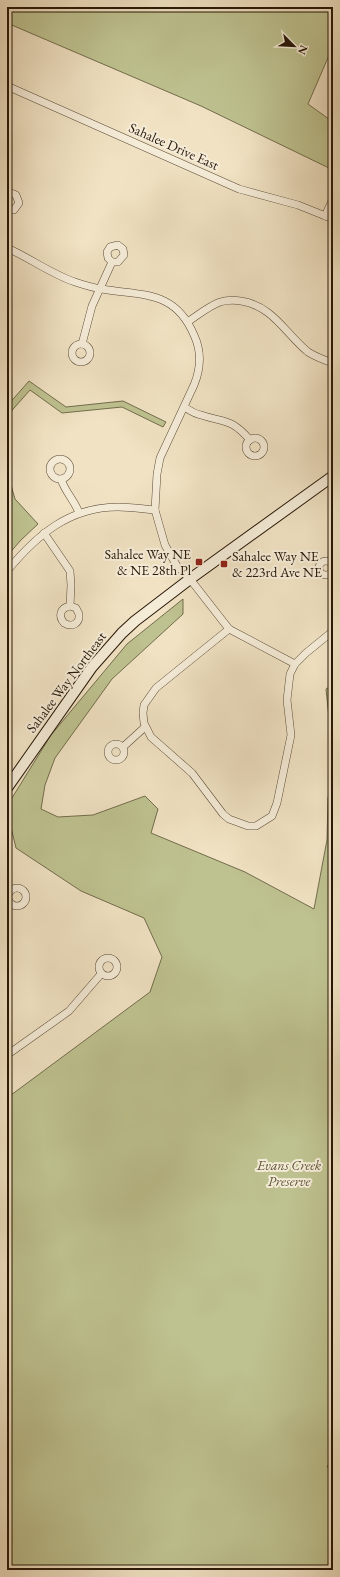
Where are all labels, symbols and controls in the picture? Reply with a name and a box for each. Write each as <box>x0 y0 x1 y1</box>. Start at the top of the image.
north arrow <box>274 26 314 66</box>
text: N <box>295 43 311 57</box>
street label: Sahalee Drive East <box>126 118 222 174</box>
place label: Sahalee Way NE & NE 28th Pl <box>104 545 192 579</box>
place label: Sahalee Way NE & 223rd Ave NE <box>232 547 322 581</box>
marker: Sahalee Way NE & NE 28th Pl <box>194 557 204 567</box>
marker: Sahalee Way NE & 223rd Ave NE <box>219 559 229 569</box>
street label: Sahalee Way Northeast <box>22 627 110 736</box>
park label: Evans Creek Preserve <box>256 1156 322 1190</box>

